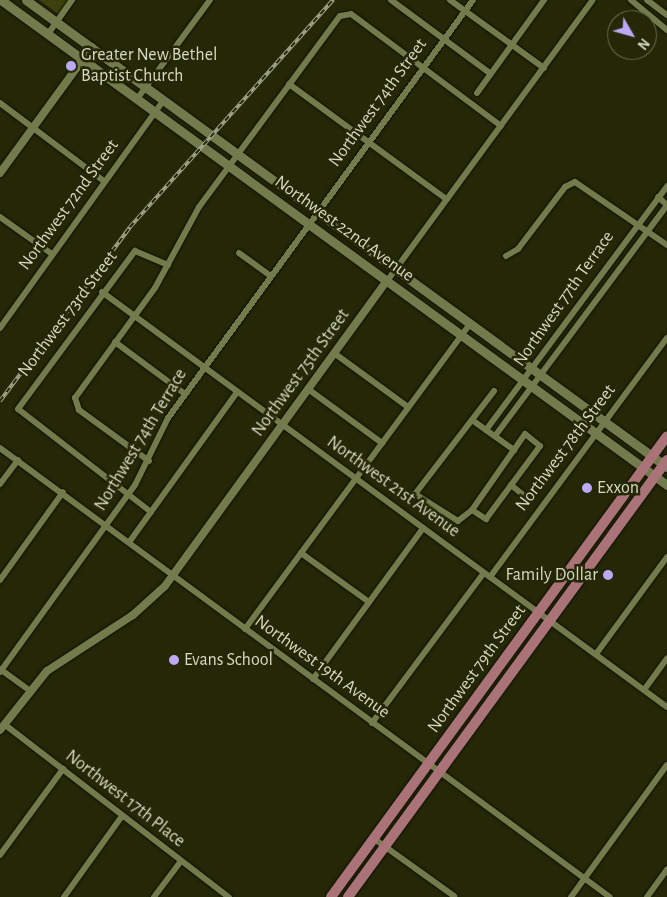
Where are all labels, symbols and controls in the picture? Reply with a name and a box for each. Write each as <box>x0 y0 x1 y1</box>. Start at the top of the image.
north arrow <box>607 10 657 60</box>
street label: Northwest 74th Street <box>324 35 432 171</box>
text: N <box>635 35 652 52</box>
place label: Greater New Bethel Baptist Church <box>81 45 217 88</box>
marker: Greater New Bethel Baptist Church <box>65 60 77 72</box>
street label: Northwest 72nd Street <box>14 135 124 275</box>
street label: Northwest 22nd Avenue <box>270 171 418 287</box>
street label: Northwest 77th Terrace <box>509 227 619 371</box>
street label: Northwest 73rd Street <box>14 247 122 381</box>
street label: Northwest 75th Street <box>248 305 354 441</box>
street label: Northwest 74th Terrace <box>90 365 192 515</box>
street label: Northwest 78th Street <box>511 380 621 516</box>
street label: Northwest 21st Avenue <box>322 432 464 542</box>
place label: Exxon <box>597 477 639 499</box>
marker: Exxon <box>581 482 593 494</box>
place label: Family Dollar <box>505 564 598 586</box>
marker: Family Dollar <box>602 569 614 581</box>
street label: Northwest 79th Street <box>423 601 531 737</box>
street label: Northwest 19th Avenue <box>250 611 394 723</box>
place label: Evans School <box>184 649 273 671</box>
marker: Evans School <box>168 654 180 666</box>
street label: Northwest 17th Place <box>61 746 189 852</box>

